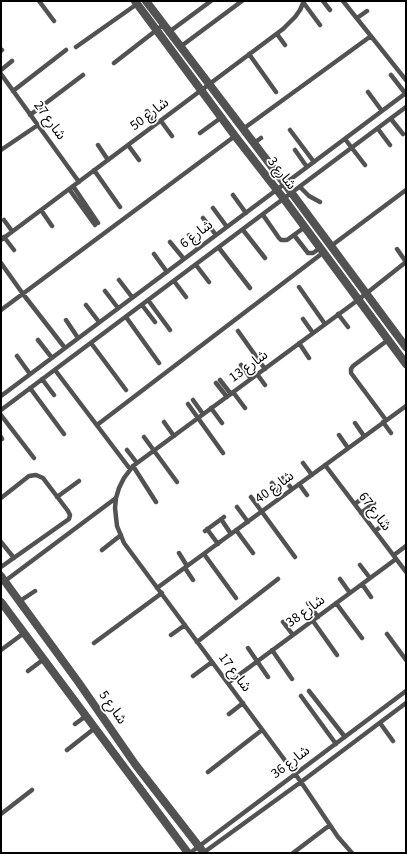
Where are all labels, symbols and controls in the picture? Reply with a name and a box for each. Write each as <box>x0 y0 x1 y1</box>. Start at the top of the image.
street label: شارع 50 <box>127 95 173 135</box>
street label: شارع 27 <box>29 98 69 144</box>
street label: شارع 3 <box>263 154 299 194</box>
street label: شارع 6 <box>177 217 217 253</box>
street label: شارع 13 <box>226 347 272 387</box>
street label: شارع 40 <box>252 468 298 508</box>
street label: شارع 67 <box>354 489 394 535</box>
street label: شارع 38 <box>283 592 329 632</box>
street label: شارع 17 <box>214 650 254 696</box>
street label: شارع 5 <box>94 688 130 728</box>
street label: شارع 36 <box>268 743 314 783</box>

